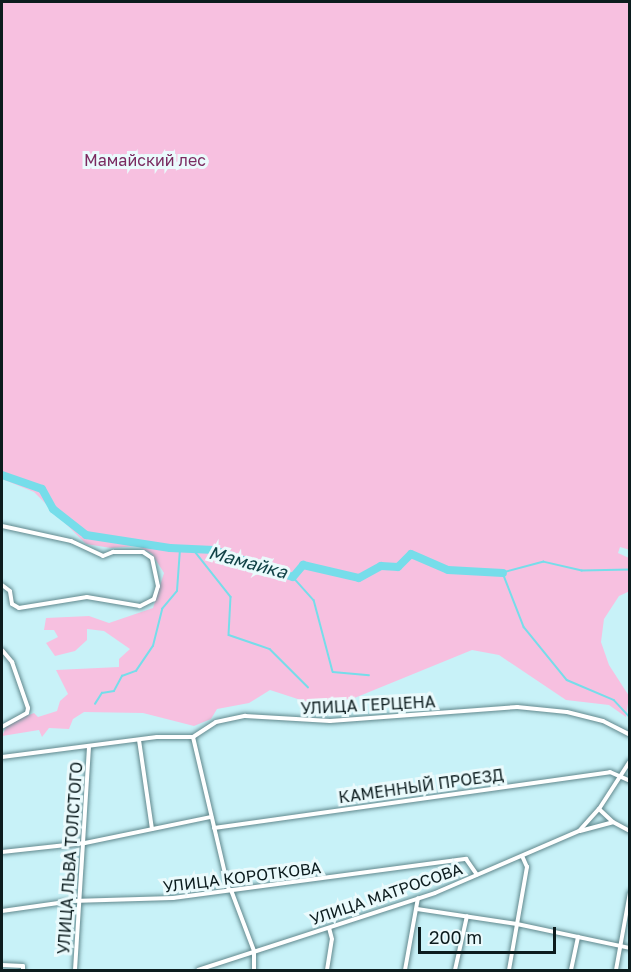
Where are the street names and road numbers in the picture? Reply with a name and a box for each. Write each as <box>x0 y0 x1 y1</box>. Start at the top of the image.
street label: УЛИЦА ГЕРЦЕНА <box>300 692 436 718</box>
street label: УЛИЦА ЛЬВА ТОЛСТОГО <box>54 761 86 955</box>
street label: КАМЕННЫЙ ПРОЕЗД <box>337 765 505 807</box>
street label: УЛИЦА КОРОТКОВА <box>162 858 322 896</box>
street label: УЛИЦА МАТРОСОВА <box>307 859 465 929</box>

